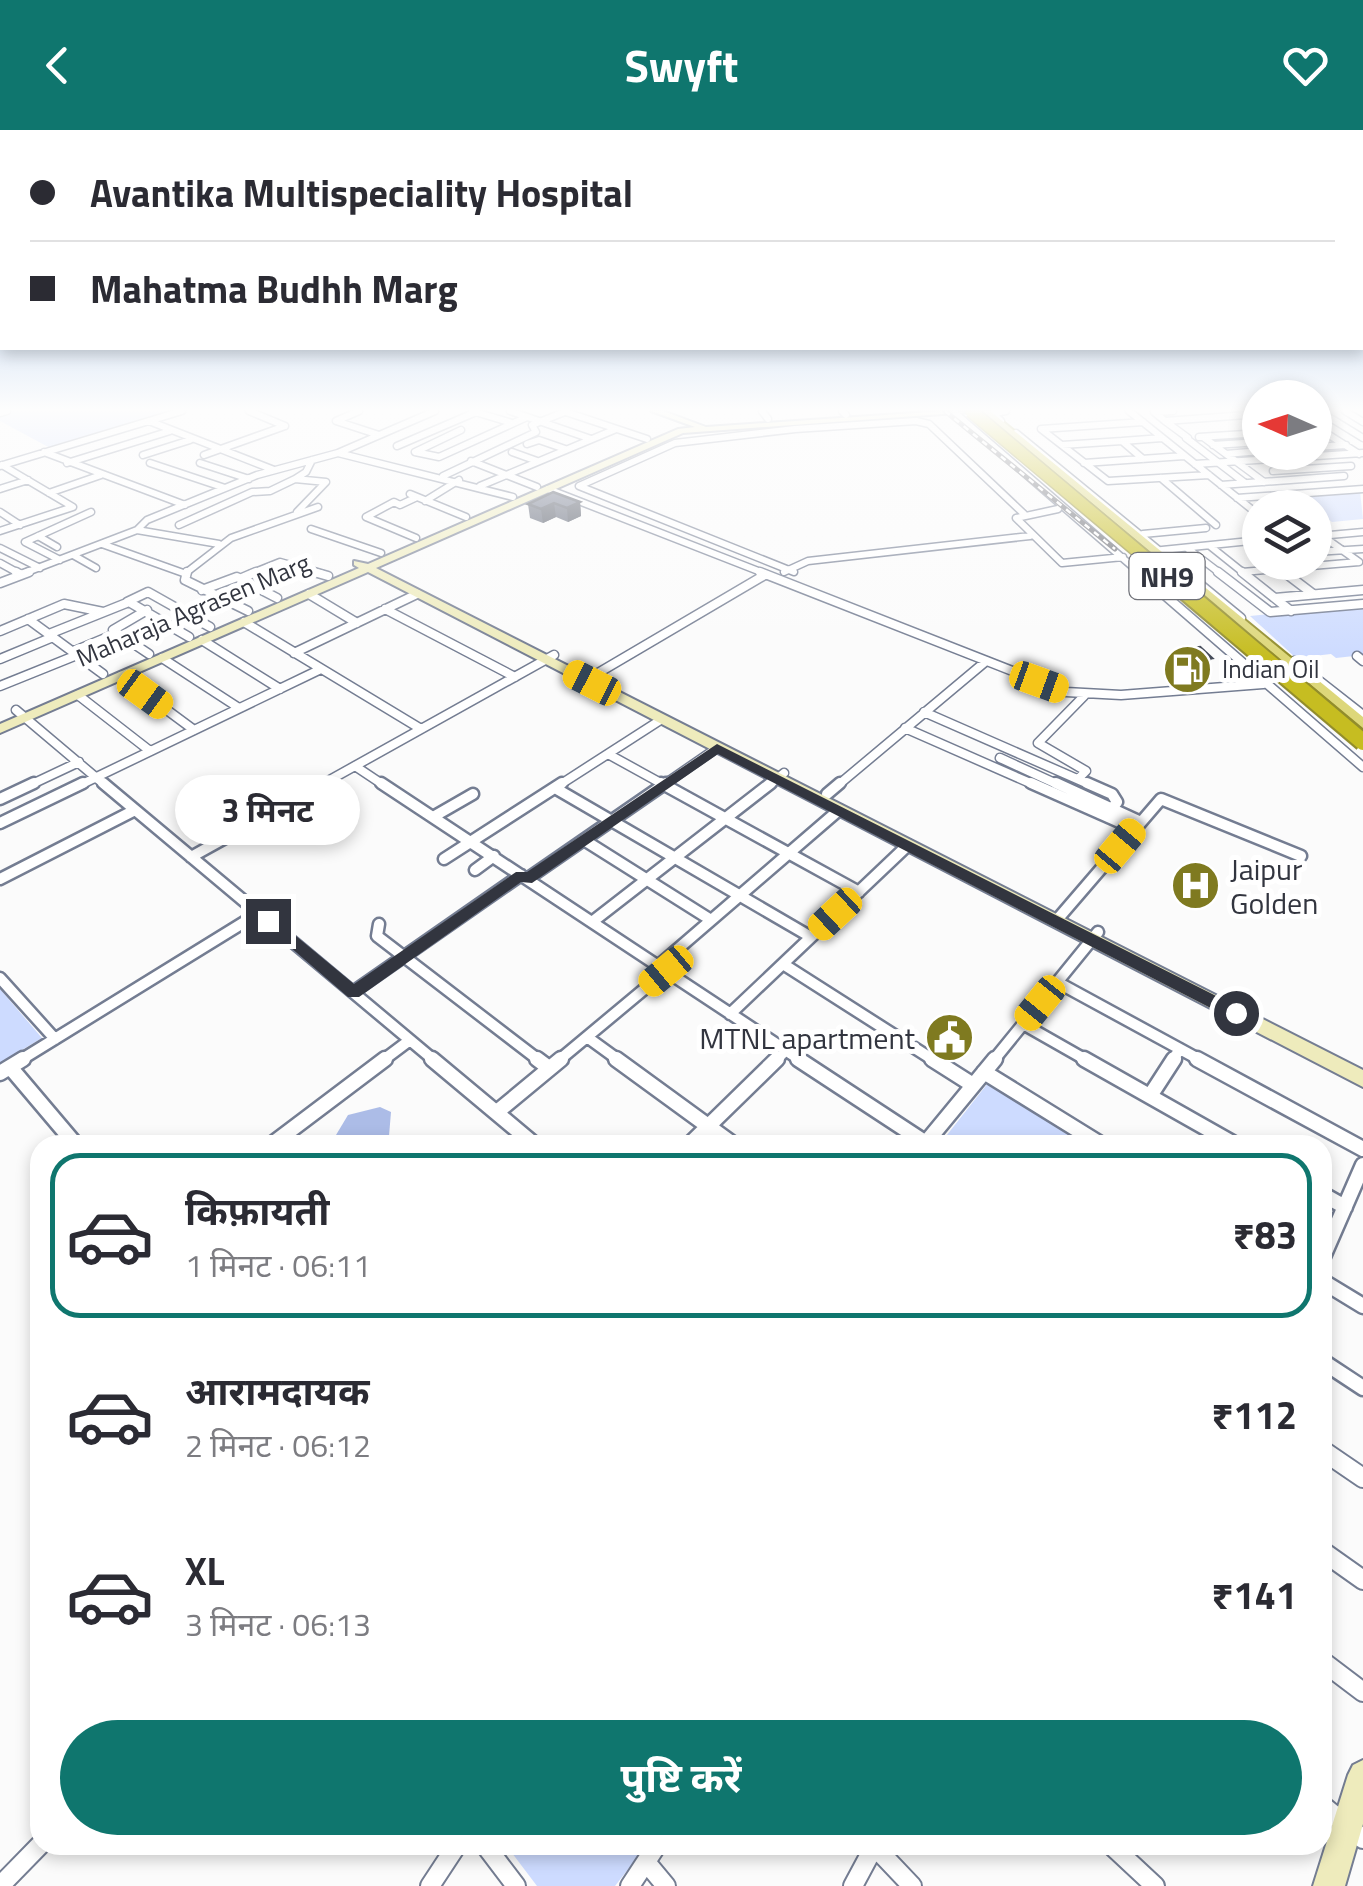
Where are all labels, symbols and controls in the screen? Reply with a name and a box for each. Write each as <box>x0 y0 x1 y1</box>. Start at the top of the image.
text: Swyft <box>625 31 738 99</box>
icon: back <box>30 38 85 93</box>
icon: heart <box>1278 38 1333 93</box>
text: Avantika Multispeciality Hospital <box>90 164 633 222</box>
text: Mahatma Budhh Marg <box>90 260 458 318</box>
north arrow <box>1242 380 1332 470</box>
map controls <box>1242 380 1332 580</box>
button: layers <box>1242 490 1332 580</box>
street label: Maharaja Agrasen Marg <box>70 543 316 677</box>
road number: NH9 <box>1130 553 1204 599</box>
fuel station icon: Indian Oil <box>1161 643 1213 695</box>
place label: Indian Oil <box>1222 650 1319 688</box>
car <box>558 656 626 710</box>
car <box>1006 658 1072 706</box>
car <box>112 664 178 724</box>
callout: 3 मिनट <box>176 776 360 846</box>
text: 3 मिनट <box>221 786 314 834</box>
car <box>1089 813 1151 879</box>
place label: Jaipur Golden <box>1230 846 1318 926</box>
hospital icon: Jaipur Golden <box>1169 860 1221 912</box>
car <box>803 883 867 945</box>
route end <box>246 899 291 944</box>
car <box>633 940 699 1002</box>
car <box>1009 970 1071 1036</box>
route start <box>1214 991 1259 1036</box>
public building icon: MTNL apartment <box>924 1012 976 1064</box>
place label: MTNL apartment <box>699 1015 915 1061</box>
text: किफ़ायती <box>185 1182 329 1240</box>
icon: car <box>65 1191 155 1281</box>
text: ₹83 <box>1233 1206 1297 1264</box>
text: 1 मिनट · 06:11 <box>185 1241 371 1289</box>
text: आरामदायक <box>185 1362 369 1420</box>
icon: car <box>65 1371 155 1461</box>
text: ₹112 <box>1211 1386 1297 1444</box>
text: 2 मिनट · 06:12 <box>185 1421 371 1469</box>
text: XL <box>185 1542 225 1600</box>
icon: car <box>65 1551 155 1641</box>
text: ₹141 <box>1211 1566 1297 1624</box>
text: 3 मिनट · 06:13 <box>185 1600 371 1648</box>
button: पुष्टि करें <box>60 1720 1302 1835</box>

